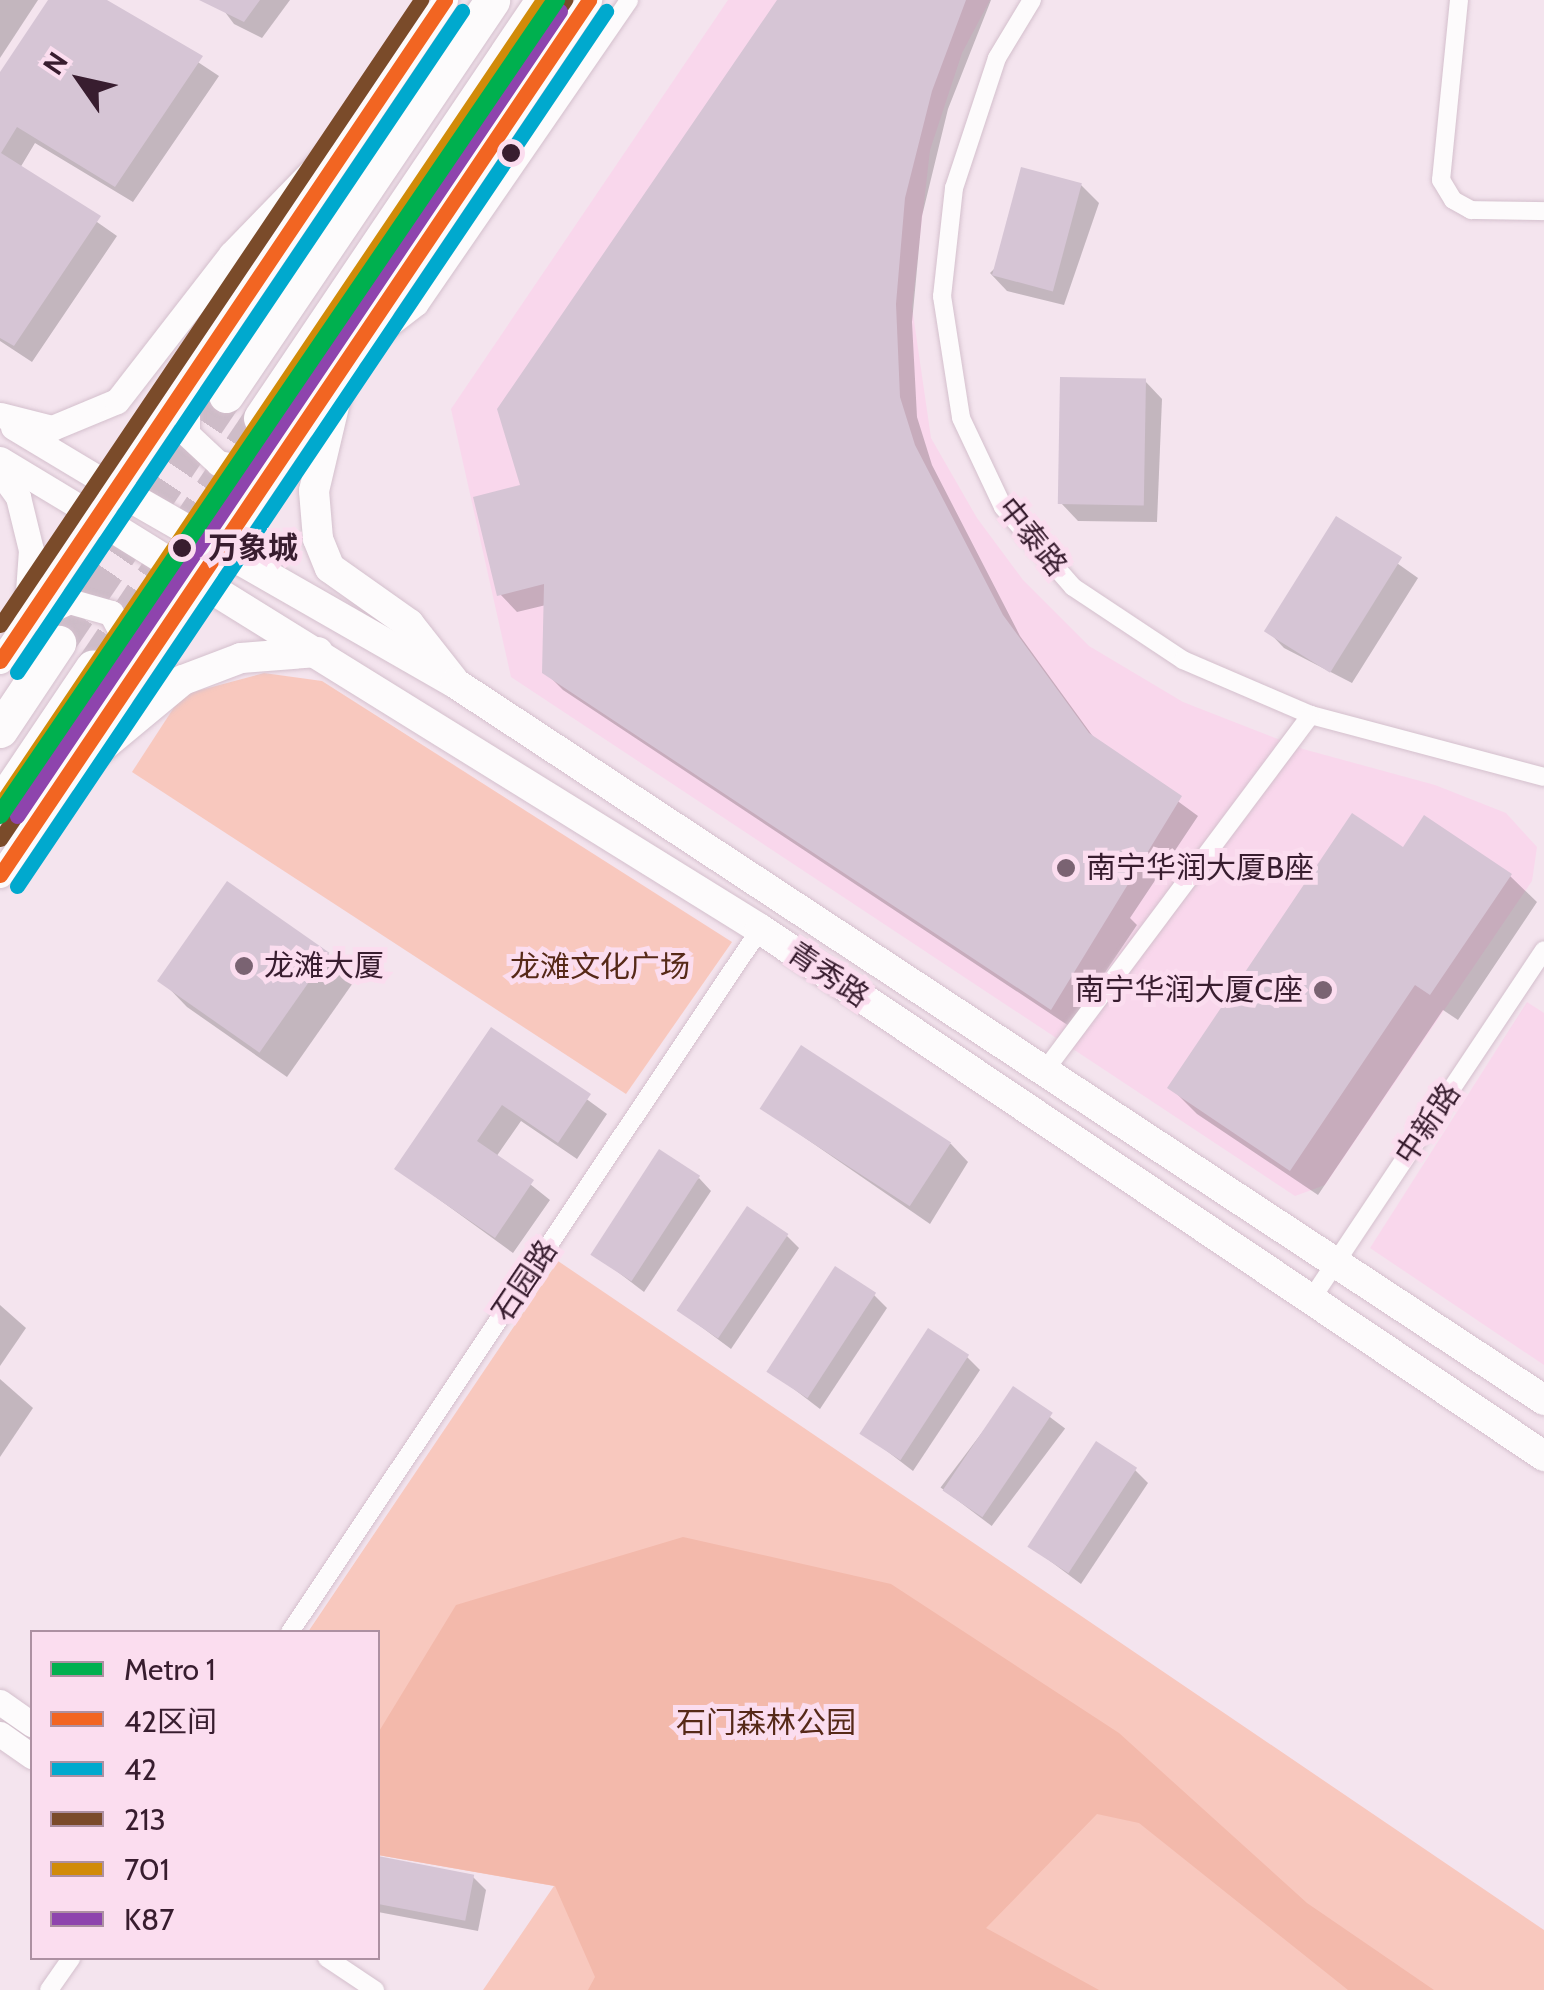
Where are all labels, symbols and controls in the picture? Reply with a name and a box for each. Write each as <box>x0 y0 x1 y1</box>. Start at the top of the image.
north arrow <box>30 30 130 130</box>
text: N <box>35 46 75 81</box>
unlabelled marker <box>501 143 521 163</box>
street label: 中泰路 <box>990 491 1074 583</box>
place label: 万象城 <box>208 530 298 566</box>
marker: 万象城 <box>165 531 199 565</box>
place label: 南宁华润大厦B座 <box>1086 850 1314 886</box>
marker: 南宁华润大厦B座 <box>1055 857 1077 879</box>
street label: 青秀路 <box>781 935 875 1015</box>
place label: 龙滩大厦 <box>264 948 384 984</box>
park label: 龙滩文化广场 <box>510 949 690 985</box>
marker: 龙滩大厦 <box>233 955 255 977</box>
place label: 南宁华润大厦C座 <box>1075 972 1303 1008</box>
marker: 南宁华润大厦C座 <box>1312 979 1334 1001</box>
street label: 中新路 <box>1388 1077 1468 1171</box>
street label: 石园路 <box>485 1234 565 1328</box>
legend <box>30 1630 380 1960</box>
text: Metro 1 <box>124 1651 216 1688</box>
text: 42区间 <box>124 1703 217 1740</box>
park label: 石门森林公园 <box>676 1705 856 1741</box>
text: 42 <box>124 1751 157 1788</box>
text: 213 <box>124 1801 166 1838</box>
text: 701 <box>124 1851 170 1888</box>
text: K87 <box>124 1901 174 1938</box>

